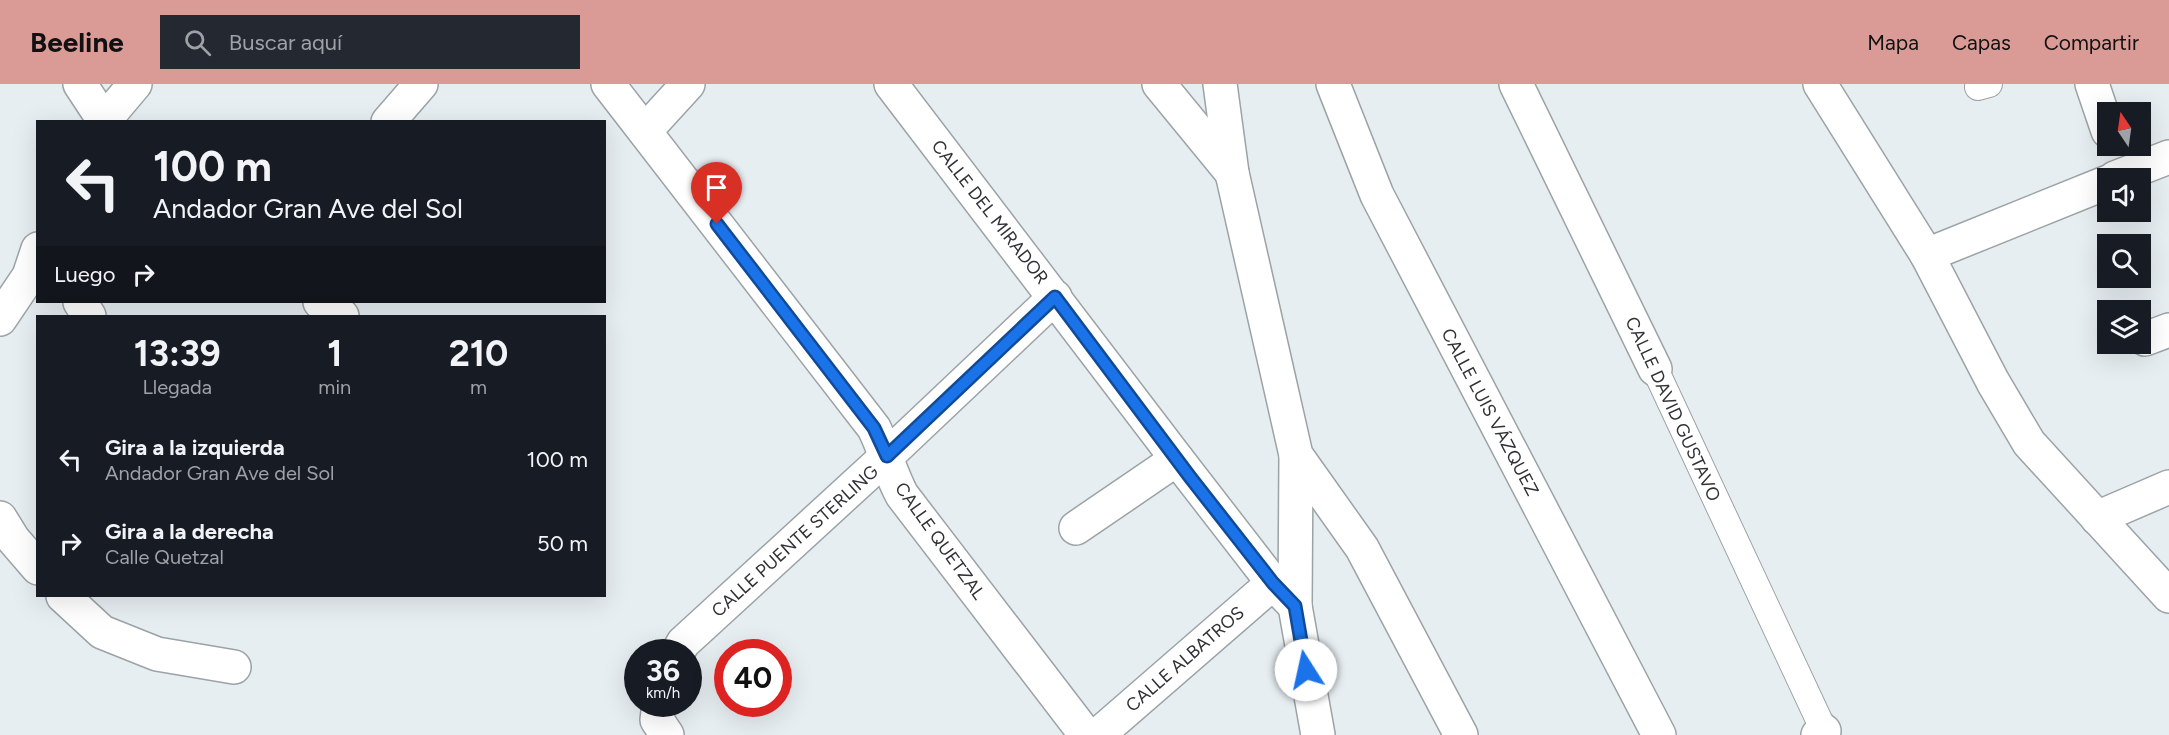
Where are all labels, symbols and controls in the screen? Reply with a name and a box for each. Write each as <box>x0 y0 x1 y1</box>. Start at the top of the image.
search box <box>160 15 580 69</box>
text: Beeline <box>30 25 124 59</box>
icon: search <box>181 26 214 59</box>
text: Buscar aquí <box>229 29 342 56</box>
text: Mapa <box>1867 30 1919 55</box>
text: Capas <box>1952 30 2011 55</box>
text: Compartir <box>2044 30 2139 55</box>
north arrow <box>2097 102 2151 156</box>
map controls <box>2097 102 2151 354</box>
street label: CALLE DEL MIRADOR <box>927 135 1053 289</box>
text: 100 m <box>153 141 272 192</box>
icon: left <box>54 144 132 222</box>
pin <box>691 162 742 224</box>
button: sound <box>2097 168 2151 222</box>
icon: arrive <box>700 171 733 204</box>
text: Andador Gran Ave del Sol <box>153 192 463 225</box>
button: search <box>2097 234 2151 288</box>
icon: right <box>127 258 160 291</box>
text: Luego <box>54 261 115 288</box>
button: layers <box>2097 300 2151 354</box>
street label: CALLE DAVID GUSTAVO <box>1621 313 1725 505</box>
street label: CALLE LUIS VÁZQUEZ <box>1436 324 1544 500</box>
text: 13:39 <box>134 332 221 375</box>
text: 1 <box>327 332 342 375</box>
text: 210 <box>449 332 508 375</box>
text: Llegada <box>142 375 212 399</box>
text: min <box>318 375 351 399</box>
text: m <box>470 375 487 399</box>
text: Gira a la izquierda <box>105 434 285 461</box>
icon: left <box>54 443 87 476</box>
text: 100 m <box>527 446 588 473</box>
street label: CALLE PUENTE STERLING <box>707 460 883 622</box>
text: Andador Gran Ave del Sol <box>105 461 335 485</box>
street label: CALLE QUETZAL <box>890 478 990 604</box>
text: Gira a la derecha <box>105 518 274 545</box>
icon: right <box>54 527 87 560</box>
text: 50 m <box>537 530 588 557</box>
text: Calle Quetzal <box>105 545 224 569</box>
street label: CALLE ALBATROS <box>1121 602 1249 716</box>
position arrow <box>1274 638 1338 702</box>
speed limit sign: 40 <box>714 639 792 717</box>
text: 36 <box>646 652 680 689</box>
text: km/h <box>646 684 680 702</box>

